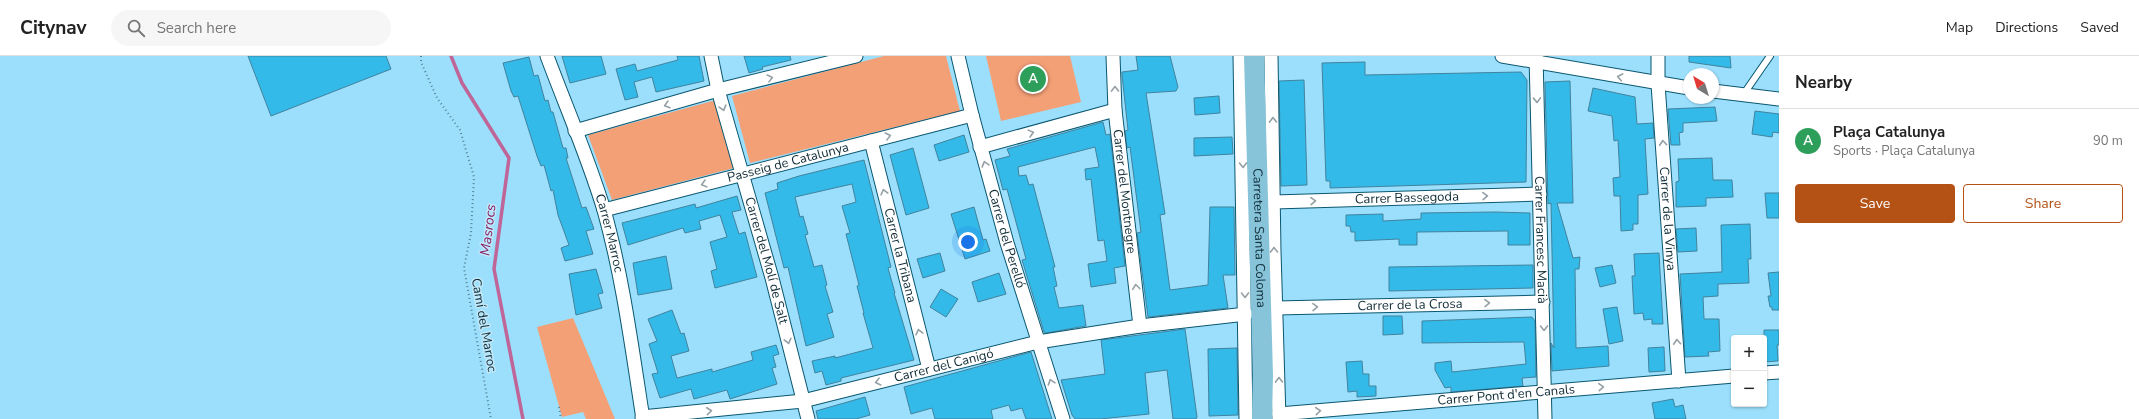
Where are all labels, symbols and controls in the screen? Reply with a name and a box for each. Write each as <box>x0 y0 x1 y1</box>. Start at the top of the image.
search box <box>111 10 391 46</box>
text: Citynav <box>20 15 87 41</box>
icon: search <box>125 17 147 39</box>
text: Search here <box>157 18 236 38</box>
text: Map <box>1946 18 1973 37</box>
text: Directions <box>1995 18 2058 37</box>
text: Saved <box>2080 18 2119 37</box>
pin: A <box>1020 64 1046 94</box>
north arrow <box>1683 68 1719 104</box>
text: Nearby <box>1795 71 1852 94</box>
one-way arrow <box>1617 73 1623 81</box>
one-way arrow <box>766 74 773 82</box>
one-way arrow <box>1111 86 1119 92</box>
one-way arrow <box>1533 97 1542 103</box>
one-way arrow <box>664 100 671 109</box>
one-way arrow <box>718 104 727 111</box>
one-way arrow <box>1269 117 1277 123</box>
text: Plaça Catalunya <box>1833 122 1945 142</box>
street label: Carrer del Montnegre <box>1108 128 1141 255</box>
one-way arrow <box>1028 129 1035 138</box>
text: A <box>1803 132 1813 150</box>
text: 90 m <box>2093 132 2123 150</box>
one-way arrow <box>885 133 892 141</box>
street label: Passeig de Catalunya <box>725 138 851 187</box>
one-way arrow <box>1658 140 1667 146</box>
text: Sports · Plaça Catalunya <box>1833 142 1975 160</box>
one-way arrow <box>981 160 990 167</box>
one-way arrow <box>1238 162 1247 168</box>
street label: Carrer de la Vinya <box>1655 166 1680 271</box>
street label: Carretera Santa Coloma <box>1248 168 1270 308</box>
street label: Carrer Francesc Macià <box>1530 176 1551 304</box>
one-way arrow <box>701 179 708 188</box>
button: Save <box>1795 184 1955 223</box>
button: Share <box>1963 184 2123 223</box>
street label: Carrer del Perelló <box>984 187 1030 290</box>
street label: Carrer Bassegoda <box>1355 187 1459 209</box>
one-way arrow <box>880 189 888 195</box>
one-way arrow <box>1482 191 1488 200</box>
street label: Carrer Marroc <box>591 192 628 274</box>
street label: Carrer del Molí de Salt <box>740 195 792 326</box>
one-way arrow <box>1310 196 1316 205</box>
water label: Masrocs <box>475 203 501 257</box>
street label: Carrer la Tribana <box>879 206 921 305</box>
your location <box>958 232 978 252</box>
one-way arrow <box>1270 247 1278 253</box>
street label: Camí del Marroc <box>467 277 501 373</box>
one-way arrow <box>1132 284 1141 290</box>
one-way arrow <box>1241 292 1249 298</box>
street label: Carrer de la Crosa <box>1357 295 1463 315</box>
one-way arrow <box>1484 299 1490 307</box>
one-way arrow <box>1312 303 1318 311</box>
one-way arrow <box>1540 325 1548 331</box>
one-way arrow <box>915 329 924 336</box>
map controls <box>1731 335 1767 407</box>
button: + <box>1731 335 1767 371</box>
one-way arrow <box>783 337 792 344</box>
one-way arrow <box>1672 339 1681 345</box>
street label: Carrer del Canigó <box>892 344 996 387</box>
button: − <box>1731 371 1767 407</box>
one-way arrow <box>1274 377 1283 383</box>
one-way arrow <box>875 378 881 386</box>
one-way arrow <box>1047 379 1056 386</box>
street label: Carrer Pont d'en Canals <box>1437 380 1576 410</box>
one-way arrow <box>1598 383 1604 392</box>
one-way arrow <box>706 406 712 415</box>
one-way arrow <box>1315 407 1321 416</box>

